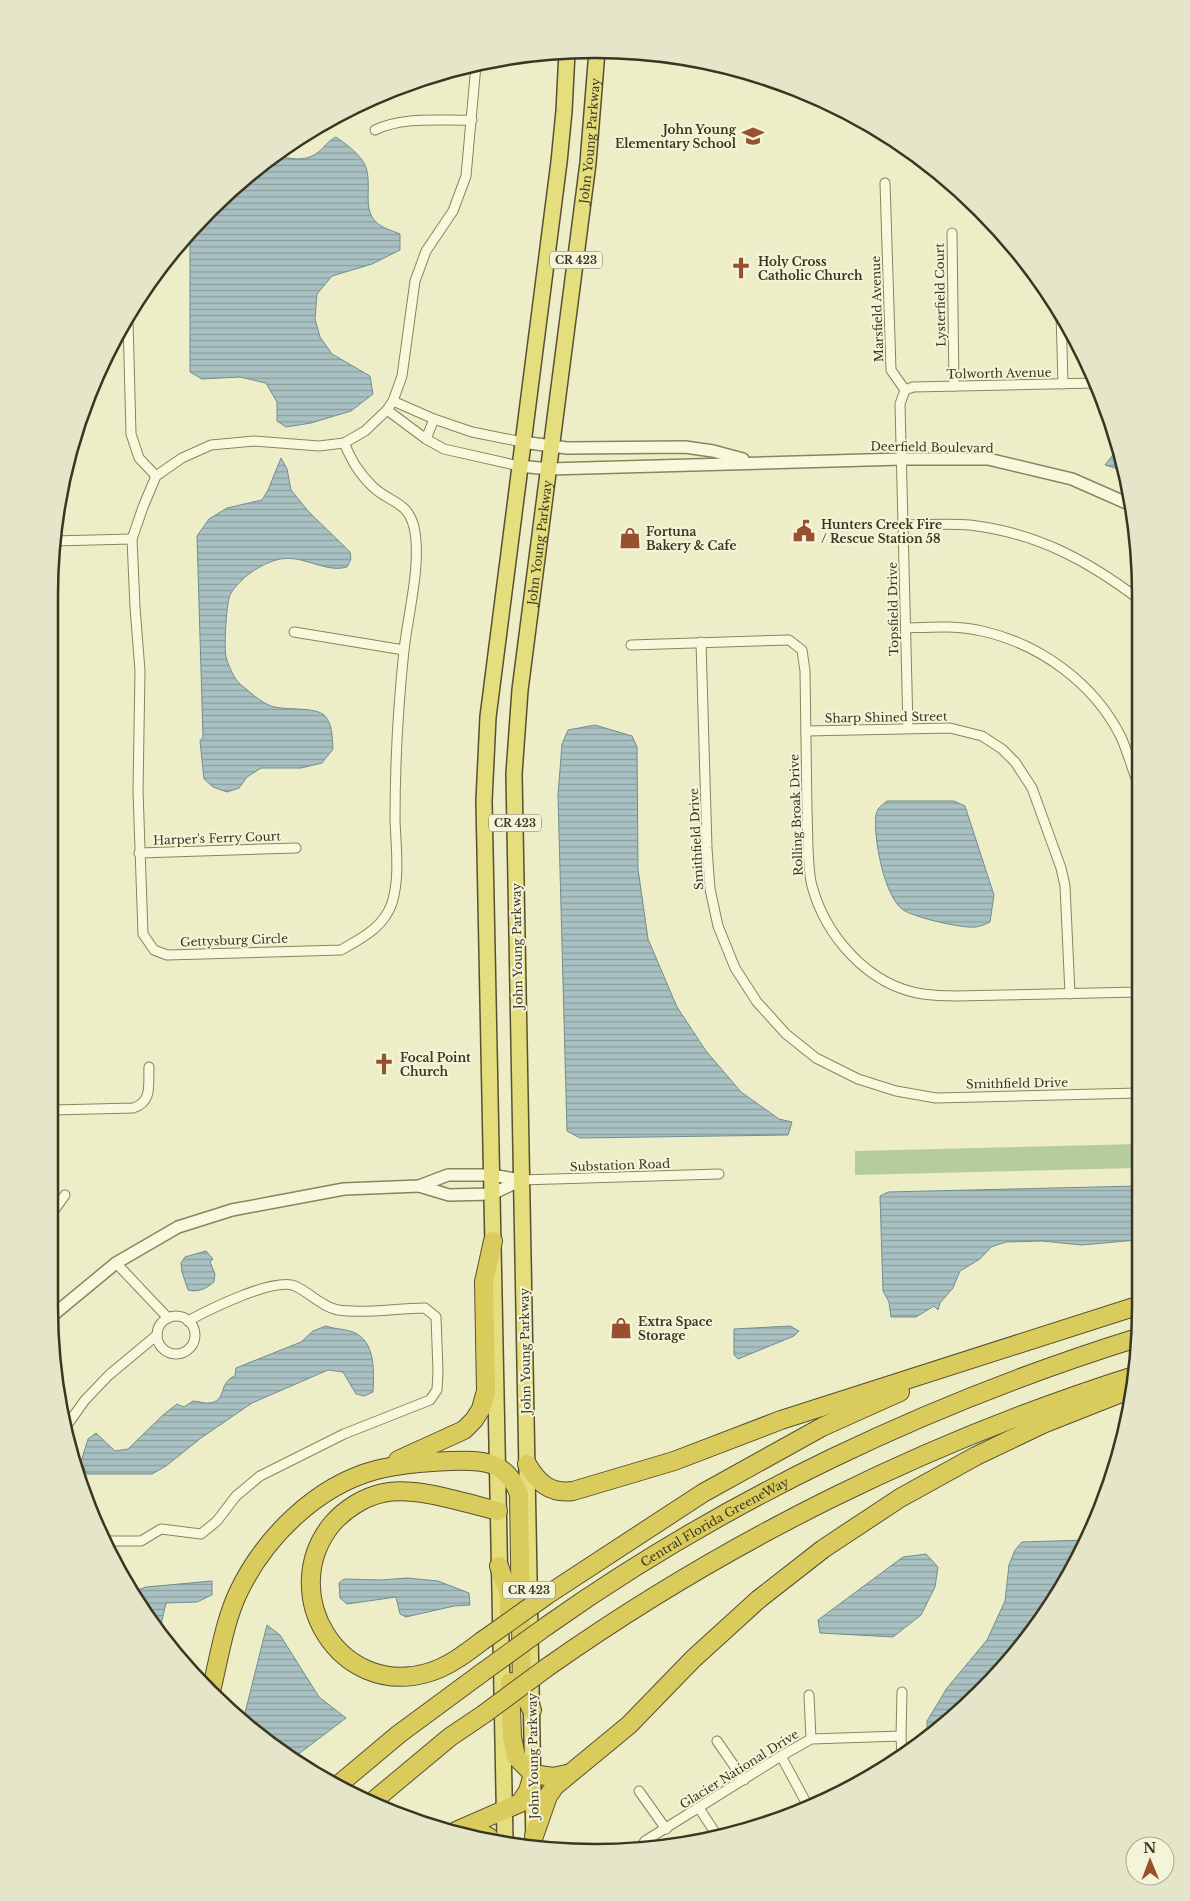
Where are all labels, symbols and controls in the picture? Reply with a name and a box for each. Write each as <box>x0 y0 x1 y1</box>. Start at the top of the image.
street label: John Young Parkway <box>575 77 602 206</box>
place label: John Young Elementary School <box>615 122 737 151</box>
school or university icon: John Young Elementary School <box>740 123 766 149</box>
street label: Lysterfield Court <box>932 243 948 347</box>
road number: CR 423 <box>550 252 602 268</box>
place label: Holy Cross Catholic Church <box>758 254 863 283</box>
church icon: Holy Cross Catholic Church <box>728 255 754 281</box>
street label: Marsfield Avenue <box>868 256 886 362</box>
street label: Tolworth Avenue <box>946 365 1052 381</box>
street label: Deerfield Boulevard <box>870 438 994 456</box>
street label: John Young Parkway <box>523 479 555 608</box>
place label: Hunters Creek Fire / Rescue Station 58 <box>821 517 942 546</box>
public building icon: Hunters Creek Fire / Rescue Station 58 <box>791 518 817 544</box>
place label: Fortuna Bakery & Cafe <box>646 524 737 553</box>
shop icon: Fortuna Bakery & Cafe <box>617 525 643 551</box>
street label: Topsfield Drive <box>885 562 901 656</box>
street label: Sharp Shined Street <box>824 708 948 726</box>
street label: Rolling Broak Drive <box>786 754 806 876</box>
street label: Smithfield Drive <box>686 788 706 890</box>
road number: CR 423 <box>489 814 541 831</box>
street label: Harper's Ferry Court <box>153 828 282 848</box>
street label: John Young Parkway <box>508 883 526 1011</box>
street label: Gettysburg Circle <box>180 931 288 949</box>
place label: Focal Point Church <box>400 1050 471 1079</box>
church icon: Focal Point Church <box>371 1051 397 1077</box>
street label: Smithfield Drive <box>966 1075 1068 1091</box>
street label: Substation Road <box>570 1156 670 1174</box>
street label: John Young Parkway <box>516 1288 534 1416</box>
place label: Extra Space Storage <box>638 1314 713 1343</box>
shop icon: Extra Space Storage <box>608 1315 634 1341</box>
street label: Central Florida GreeneWay <box>637 1474 791 1569</box>
road number: CR 423 <box>503 1582 555 1598</box>
street label: John Young Parkway <box>524 1693 542 1821</box>
street label: Glacier National Drive <box>677 1726 801 1812</box>
north arrow <box>1125 1836 1175 1886</box>
text: N <box>1143 1839 1157 1857</box>

